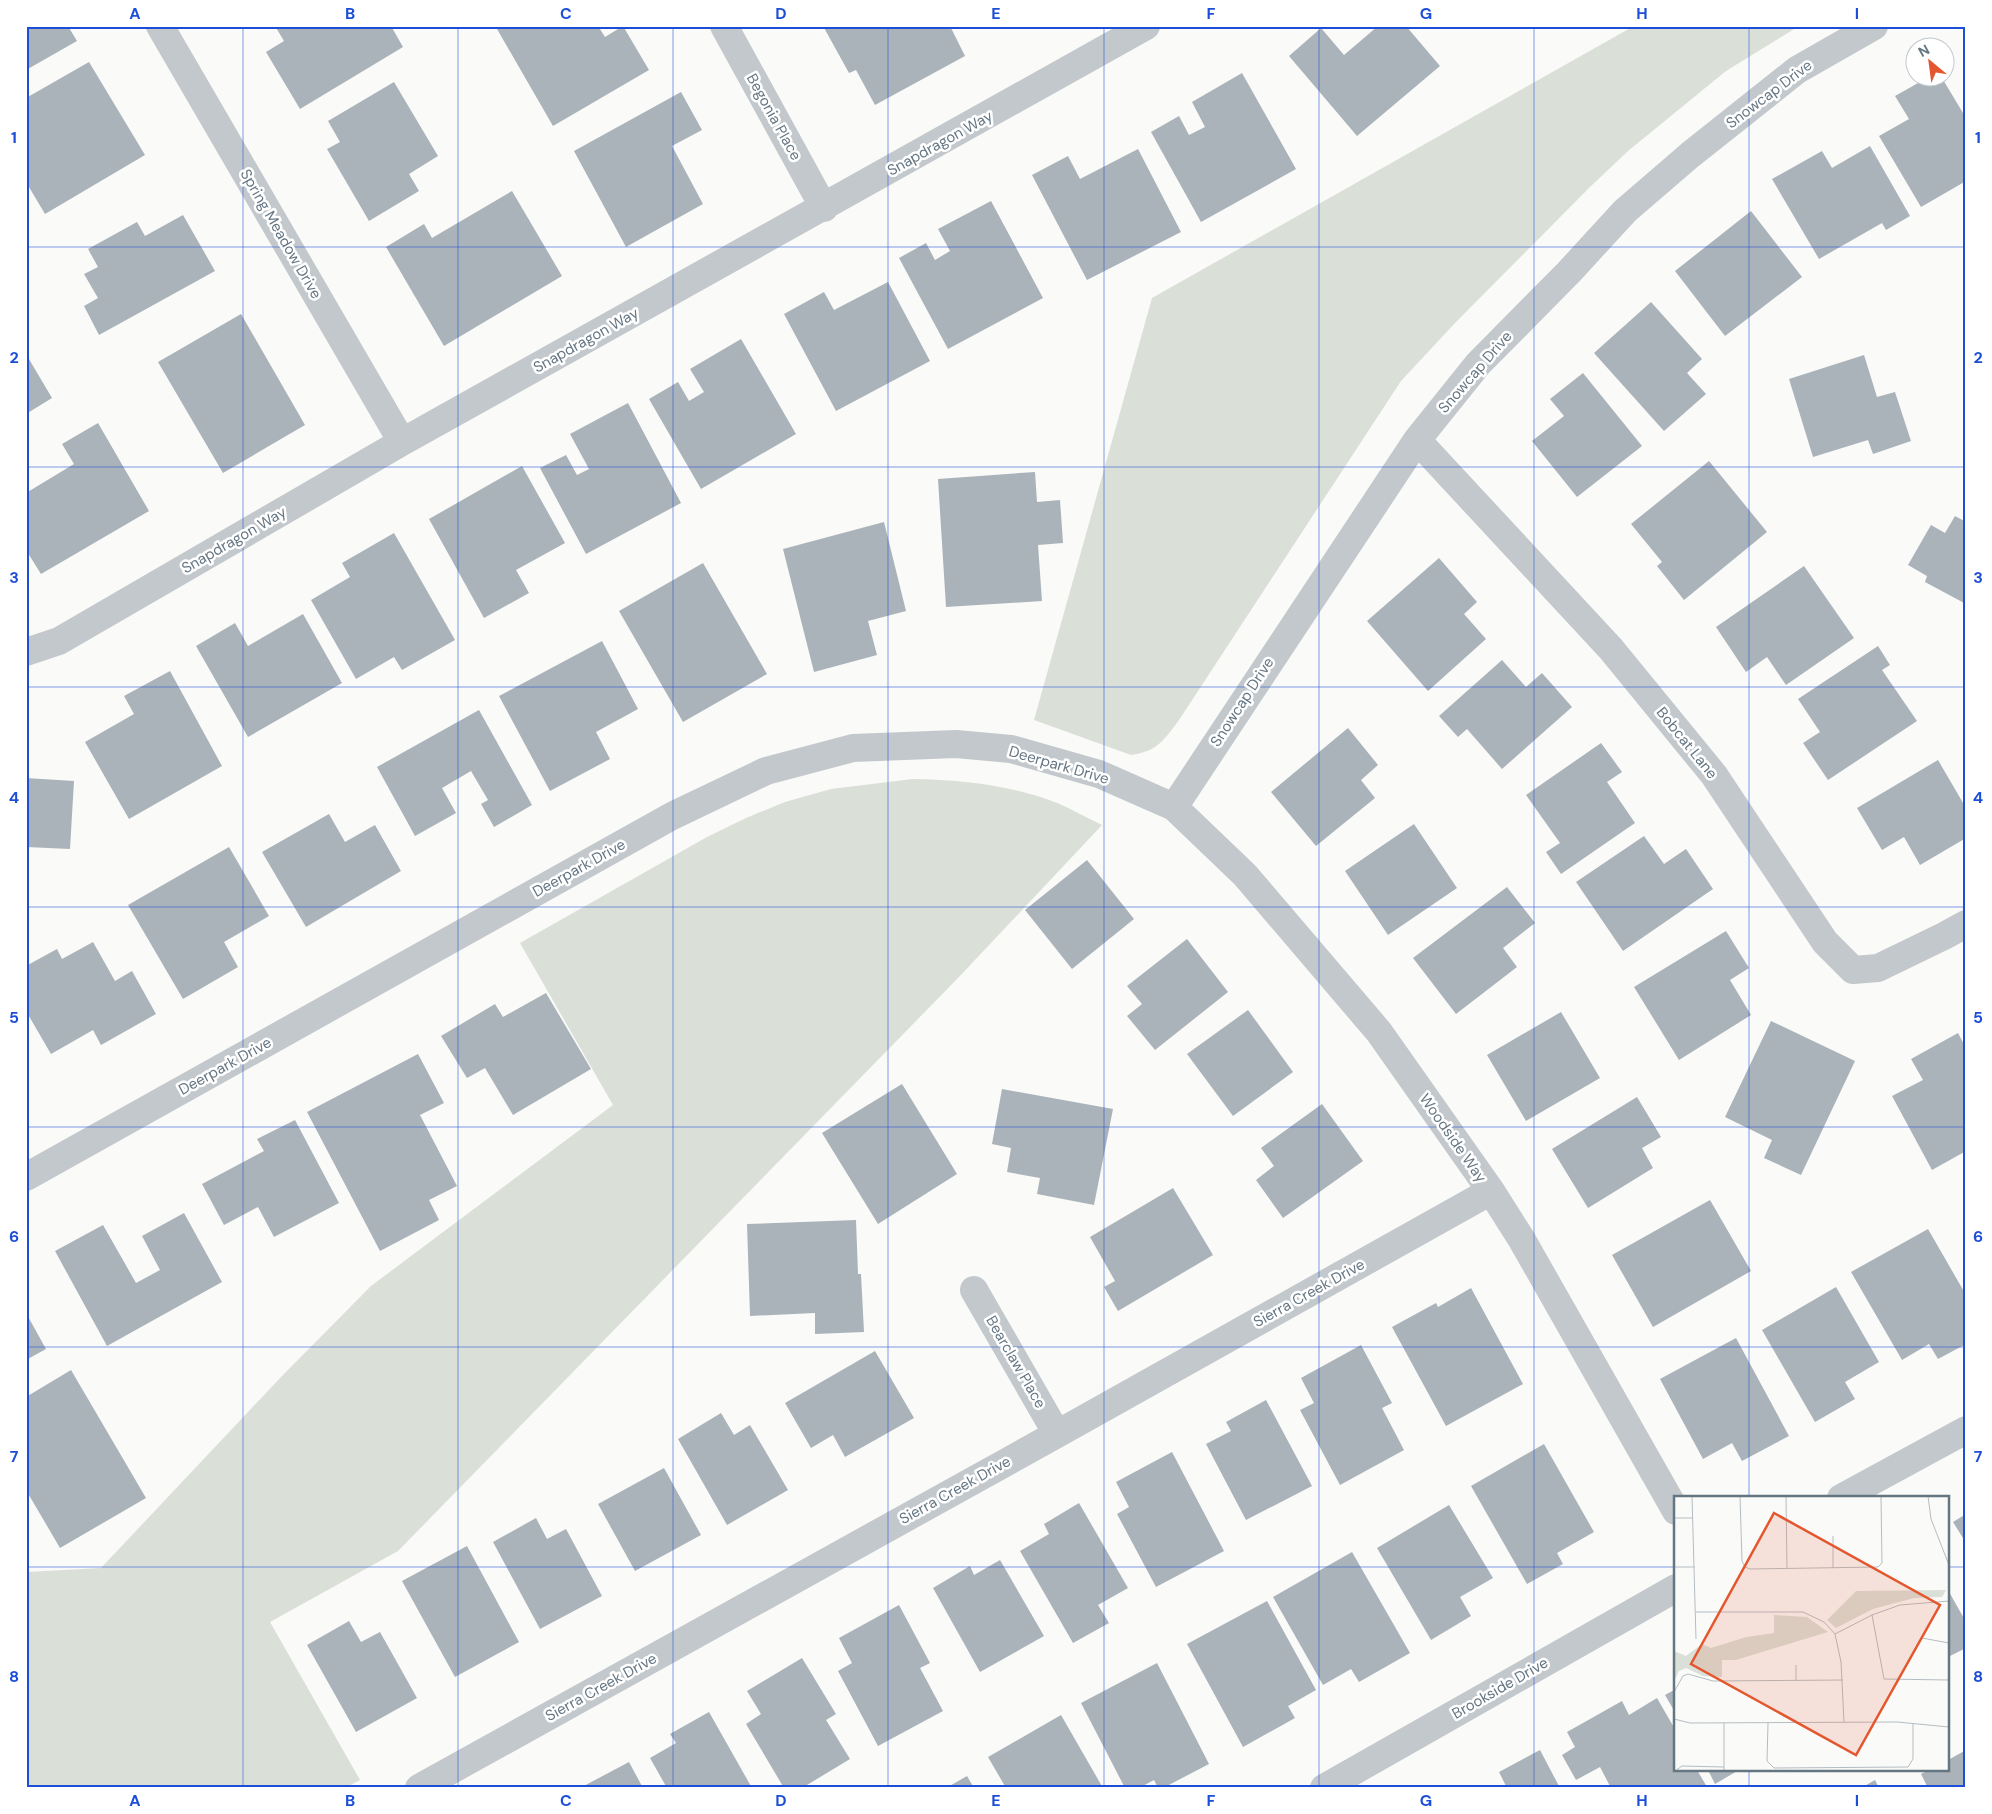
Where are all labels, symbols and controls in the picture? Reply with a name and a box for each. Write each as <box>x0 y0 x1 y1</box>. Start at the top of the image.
text: A <box>129 3 141 24</box>
text: B <box>345 3 355 24</box>
text: C <box>560 3 572 24</box>
text: D <box>775 3 787 24</box>
text: E <box>991 3 1001 24</box>
text: F <box>1207 3 1216 24</box>
text: G <box>1420 3 1432 24</box>
text: H <box>1636 3 1648 24</box>
text: I <box>1855 3 1859 24</box>
north arrow <box>1904 38 1954 88</box>
text: N <box>1915 40 1933 61</box>
street label: Snowcap Drive <box>1722 55 1816 133</box>
street label: Begonia Place <box>742 70 806 164</box>
street label: Snapdragon Way <box>884 105 997 180</box>
text: 1 <box>11 127 17 148</box>
text: 1 <box>1975 127 1981 148</box>
street label: Spring Meadow Drive <box>236 166 326 302</box>
street label: Snapdragon Way <box>530 302 643 377</box>
street label: Snowcap Drive <box>1434 327 1516 417</box>
text: 2 <box>9 347 19 368</box>
text: 2 <box>1973 347 1983 368</box>
street label: Snapdragon Way <box>178 502 290 578</box>
text: 3 <box>9 567 19 588</box>
text: 3 <box>1973 567 1983 588</box>
street label: Snowcap Drive <box>1206 653 1278 751</box>
street label: Bobcat Lane <box>1652 703 1722 783</box>
street label: Deerpark Drive <box>1007 741 1111 789</box>
text: 4 <box>9 787 19 808</box>
text: 4 <box>1973 787 1983 808</box>
street label: Deerpark Drive <box>529 834 629 902</box>
text: 5 <box>9 1007 19 1028</box>
text: 5 <box>1973 1007 1983 1028</box>
street label: Deerpark Drive <box>175 1032 275 1100</box>
street label: Woodside Way <box>1415 1090 1491 1187</box>
text: 6 <box>9 1226 19 1247</box>
text: 6 <box>1973 1226 1983 1247</box>
street label: Sierra Creek Drive <box>1250 1254 1368 1332</box>
street label: Bearclaw Place <box>981 1312 1051 1412</box>
text: 7 <box>10 1446 19 1467</box>
text: 7 <box>1974 1446 1983 1467</box>
street label: Sierra Creek Drive <box>896 1451 1014 1529</box>
inset map <box>1674 1496 1950 1772</box>
street label: Sierra Creek Drive <box>542 1648 660 1726</box>
street label: Brookside Drive <box>1448 1652 1552 1724</box>
text: 8 <box>9 1666 19 1687</box>
text: 8 <box>1973 1666 1983 1687</box>
text: A <box>129 1790 141 1811</box>
text: B <box>345 1790 355 1811</box>
text: C <box>560 1790 572 1811</box>
text: D <box>775 1790 787 1811</box>
text: E <box>991 1790 1001 1811</box>
text: F <box>1207 1790 1216 1811</box>
text: G <box>1420 1790 1432 1811</box>
text: H <box>1636 1790 1648 1811</box>
text: I <box>1855 1790 1859 1811</box>

